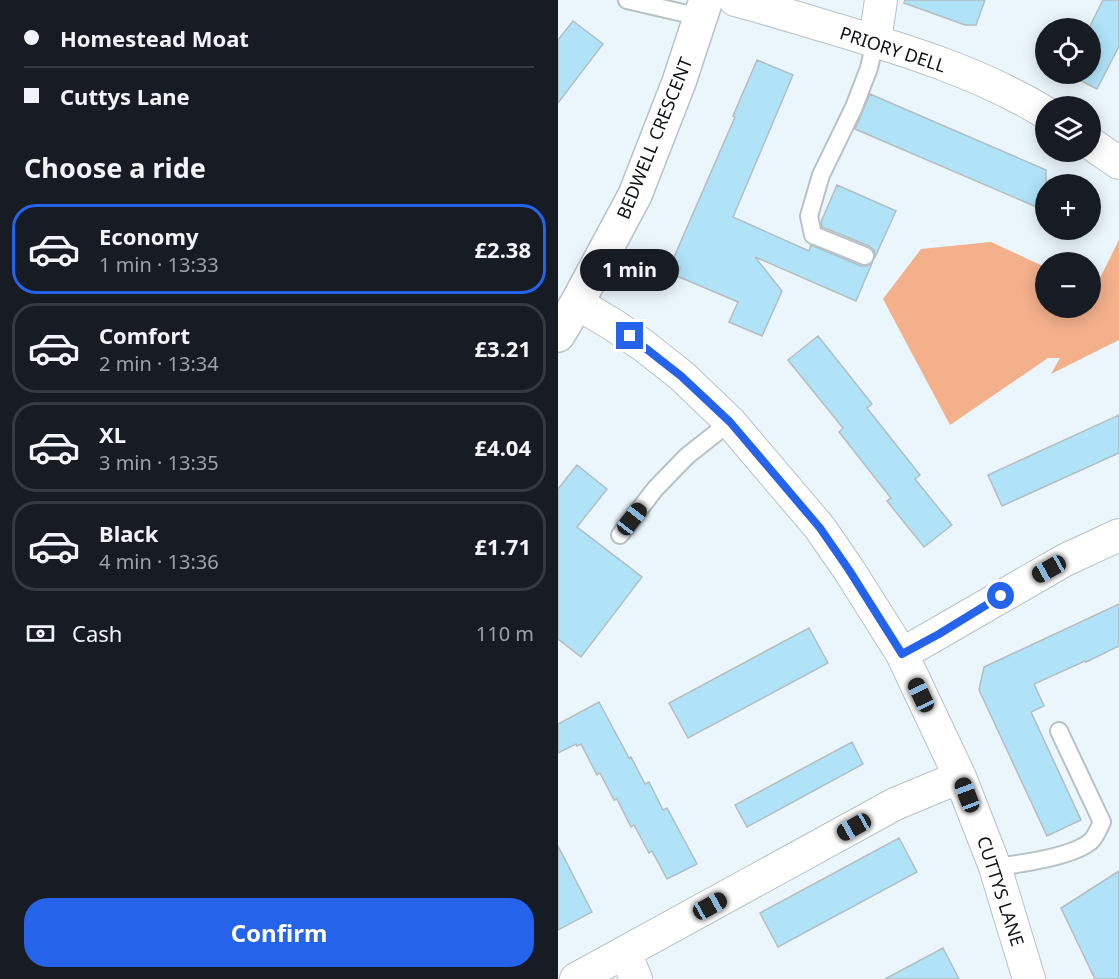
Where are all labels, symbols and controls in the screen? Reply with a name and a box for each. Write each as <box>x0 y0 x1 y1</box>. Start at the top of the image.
map controls <box>1035 18 1101 318</box>
button: locate <box>1035 18 1101 84</box>
street label: PRIORY DELL <box>837 21 949 77</box>
text: Homestead Moat <box>60 23 249 53</box>
street label: BEDWELL CRESCENT <box>611 54 697 222</box>
text: Cuttys Lane <box>60 81 190 111</box>
button: layers <box>1035 96 1101 162</box>
text: Choose a ride <box>24 149 206 186</box>
button: + <box>1035 174 1101 240</box>
text: Economy <box>99 221 198 251</box>
icon: car <box>27 222 81 276</box>
text: £2.38 <box>474 234 531 264</box>
callout: 1 min <box>580 249 680 291</box>
text: 1 min · 13:33 <box>99 251 219 278</box>
button: − <box>1035 252 1101 318</box>
text: 1 min <box>602 256 657 283</box>
text: Comfort <box>99 320 190 350</box>
icon: car <box>27 321 81 375</box>
route end <box>616 322 643 349</box>
text: £3.21 <box>474 333 531 363</box>
text: 2 min · 13:34 <box>99 350 219 377</box>
text: XL <box>99 419 126 449</box>
icon: car <box>27 420 81 474</box>
text: £4.04 <box>474 432 531 462</box>
text: 3 min · 13:35 <box>99 449 219 476</box>
car <box>614 499 650 539</box>
text: Black <box>99 518 158 548</box>
icon: car <box>27 519 81 573</box>
text: £1.71 <box>474 531 531 561</box>
text: 4 min · 13:36 <box>99 548 219 575</box>
car <box>1029 552 1069 586</box>
route start <box>987 582 1014 609</box>
icon: cash <box>24 617 57 650</box>
text: Cash <box>72 618 122 648</box>
text: 110 m <box>476 620 534 647</box>
car <box>905 675 937 715</box>
car <box>952 775 982 815</box>
car <box>834 810 874 844</box>
street label: CUTTYS LANE <box>972 833 1030 949</box>
car <box>690 889 730 923</box>
button: Confirm <box>24 898 534 967</box>

